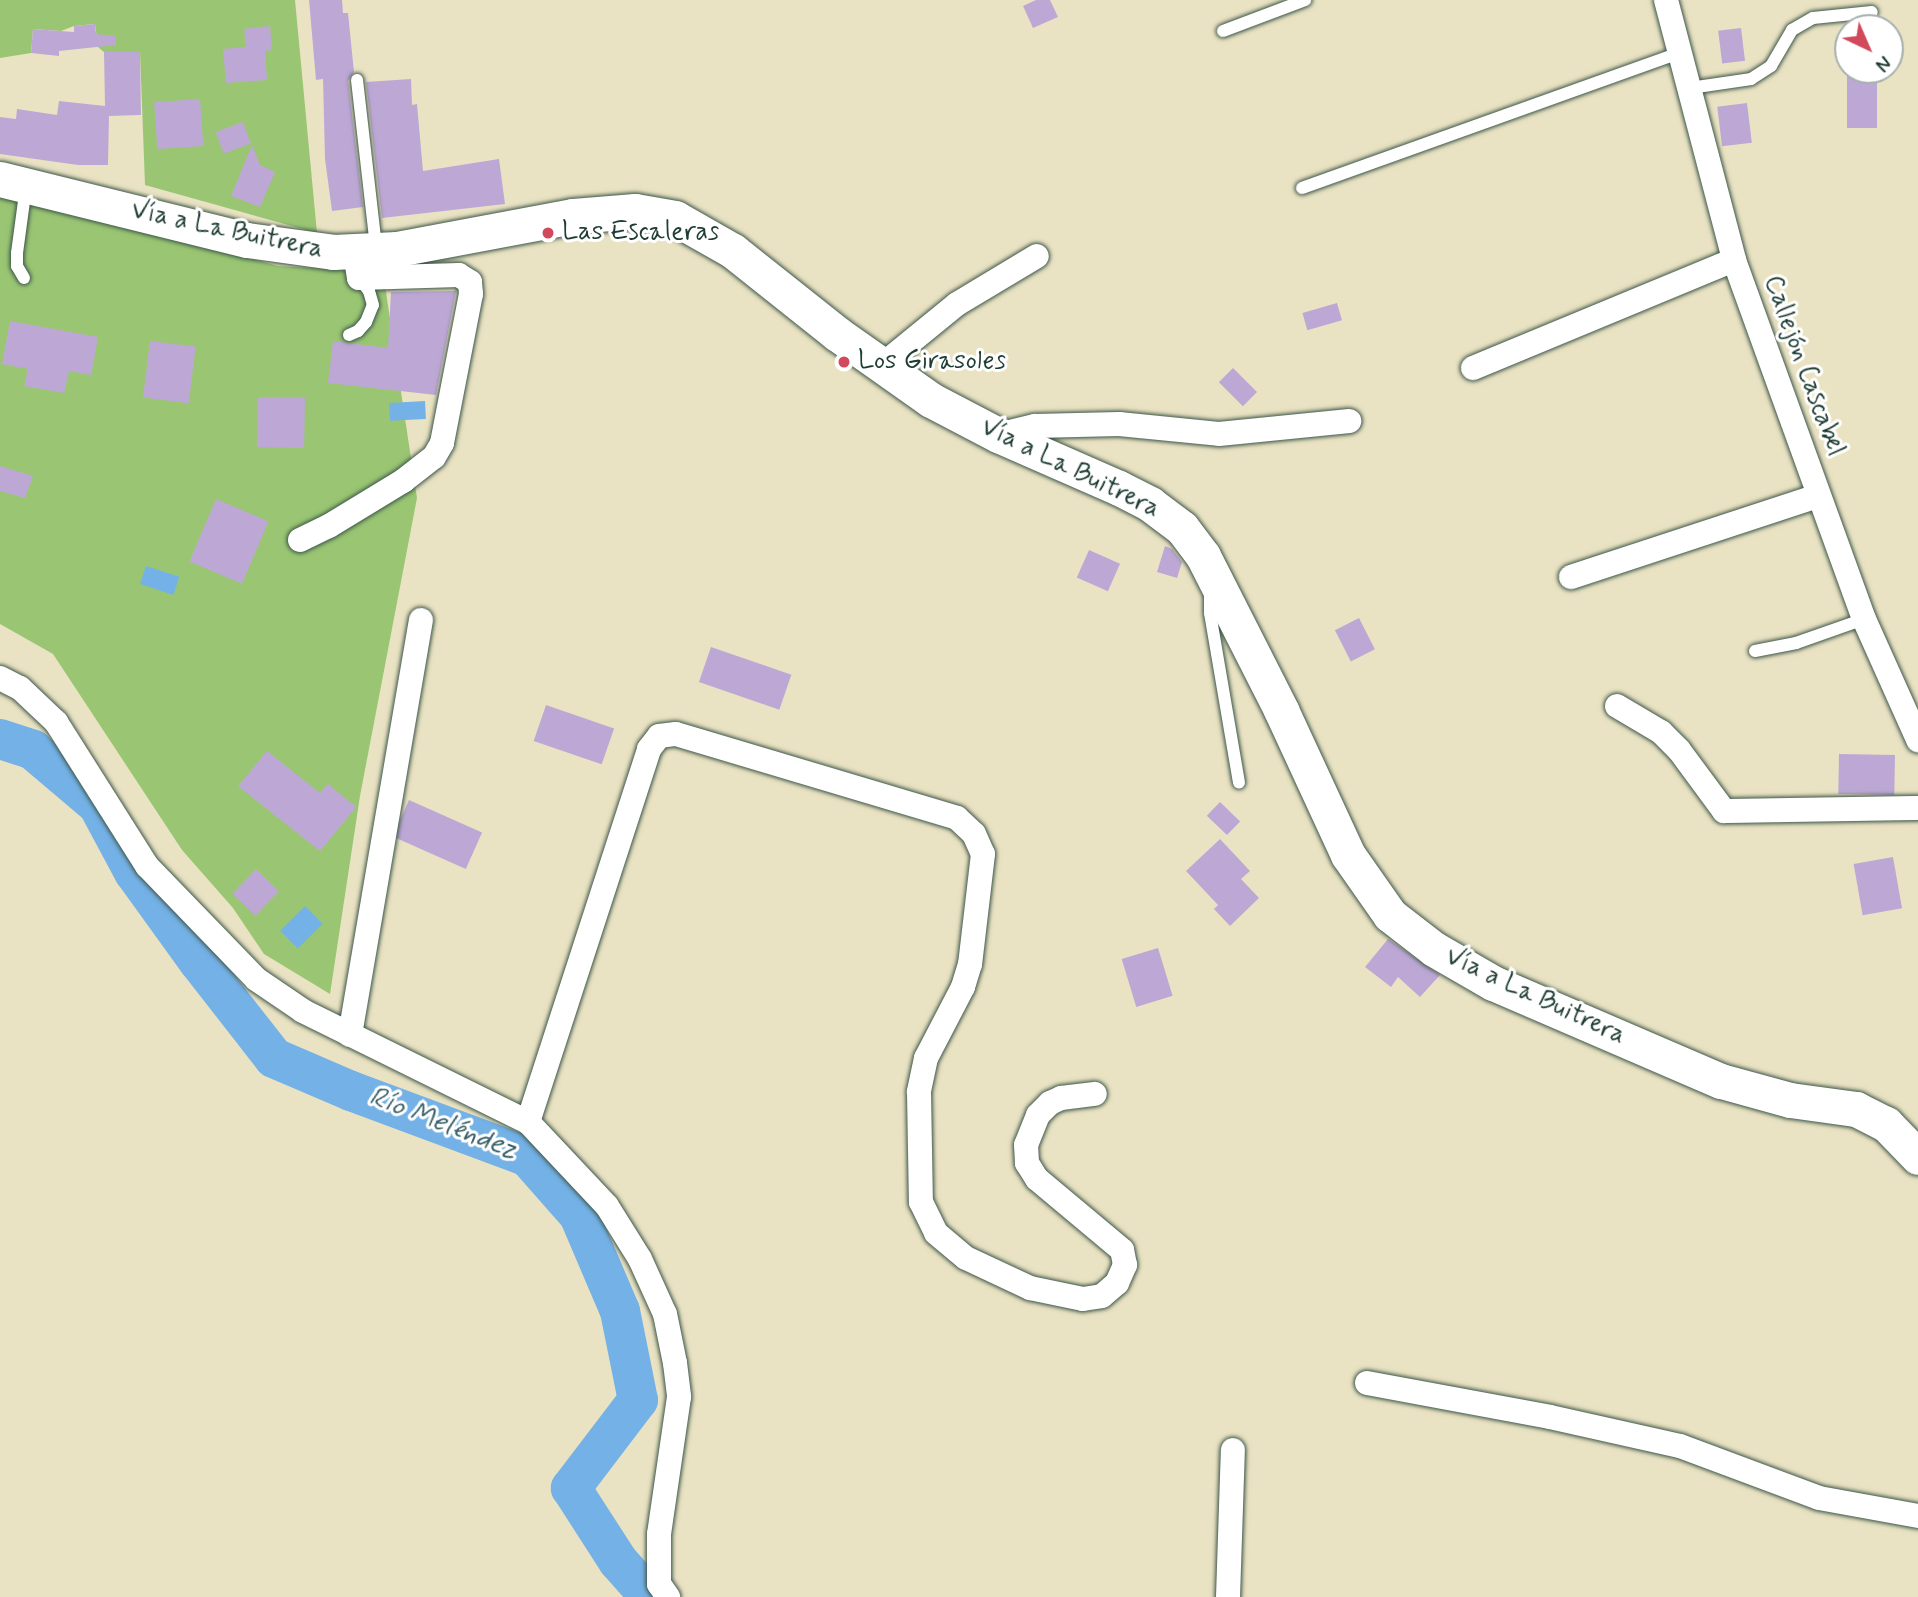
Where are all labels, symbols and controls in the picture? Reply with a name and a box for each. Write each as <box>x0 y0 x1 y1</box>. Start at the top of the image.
north arrow <box>1834 14 1904 84</box>
text: N <box>1869 50 1896 76</box>
street label: Vía a La Buitrera <box>129 196 325 266</box>
place label: Las Escaleras <box>562 217 715 249</box>
marker: Las Escaleras <box>540 225 556 241</box>
street label: Callejón Cascabel <box>1755 270 1851 462</box>
place label: Los Girasoles <box>858 346 1001 378</box>
marker: Los Girasoles <box>836 354 852 370</box>
street label: Vía a La Buitrera <box>976 413 1164 525</box>
street label: Vía a La Buitrera <box>1441 942 1629 1052</box>
water label: Río Meléndez <box>364 1080 522 1168</box>

